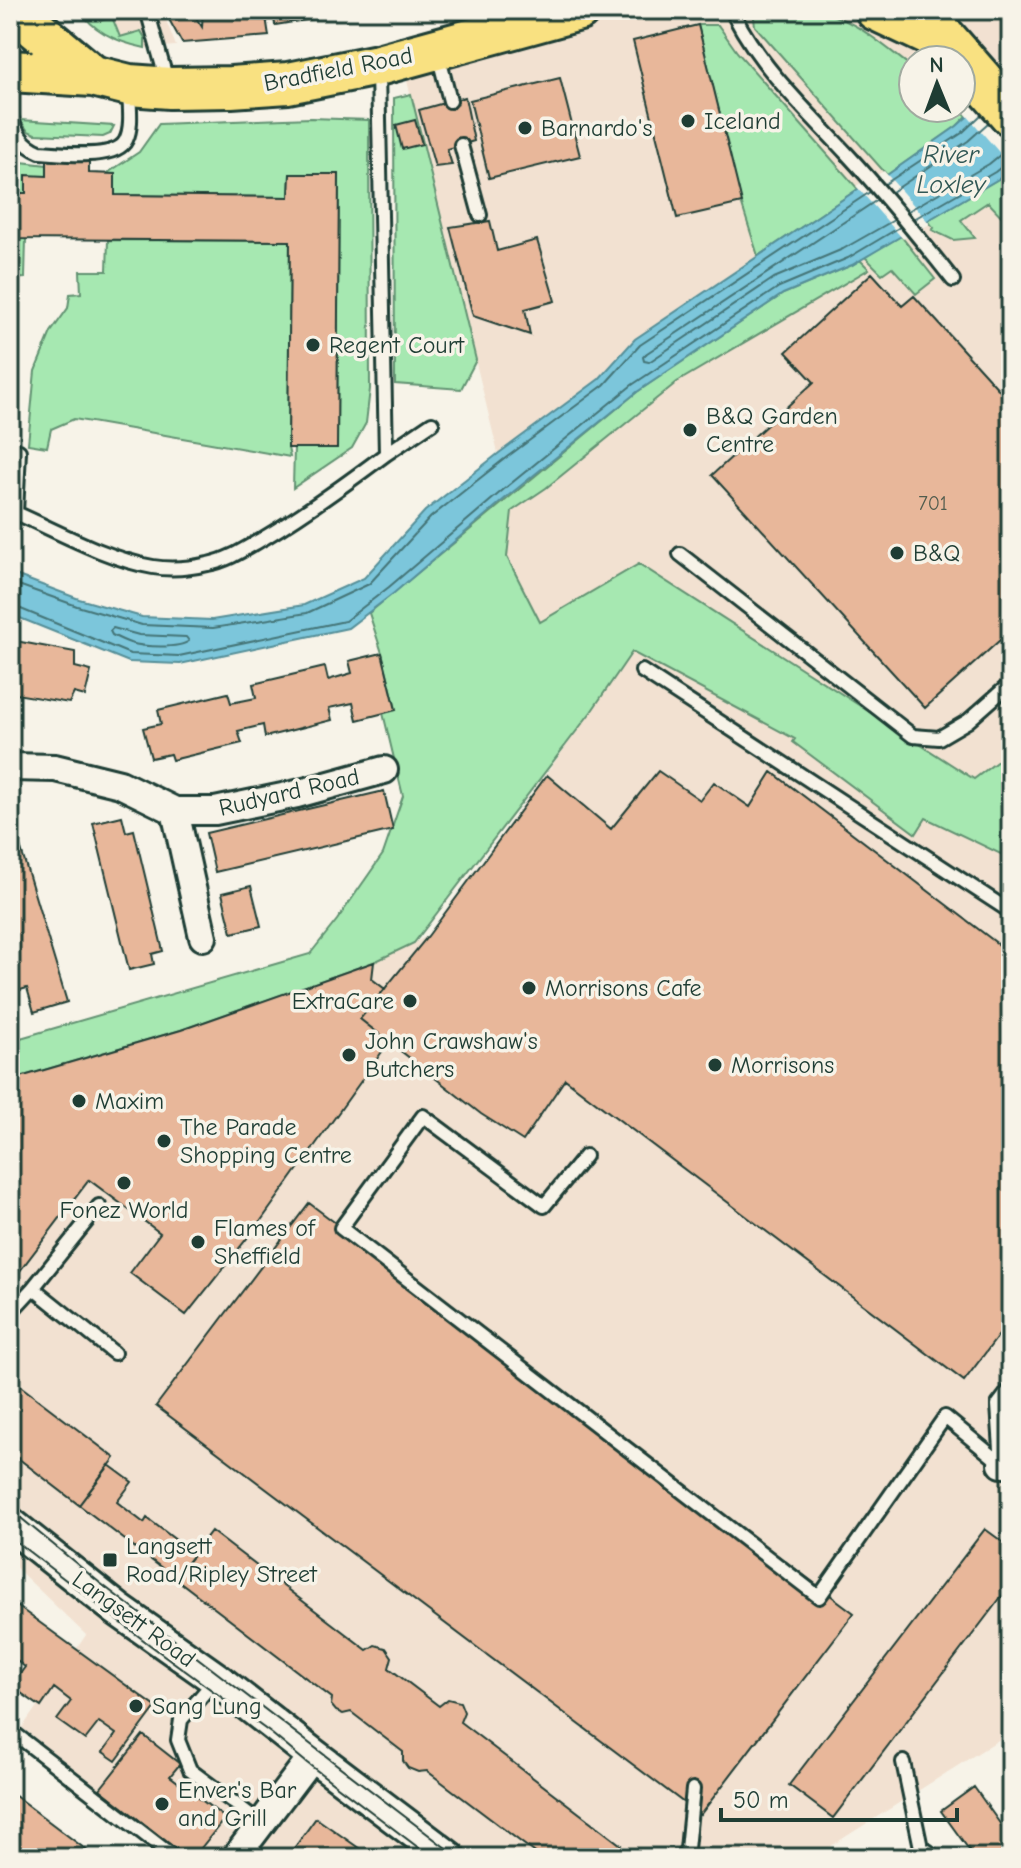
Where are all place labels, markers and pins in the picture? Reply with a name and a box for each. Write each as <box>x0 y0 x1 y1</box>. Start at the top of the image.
place label: Iceland <box>704 107 781 135</box>
marker: Iceland <box>679 112 697 130</box>
place label: Barnardo's <box>541 114 652 142</box>
marker: Barnardo's <box>516 119 534 137</box>
place label: Regent Court <box>329 331 465 359</box>
marker: Regent Court <box>304 336 322 354</box>
place label: B&Q Garden Centre <box>706 402 838 458</box>
marker: B&Q Garden Centre <box>681 421 699 439</box>
place label: B&Q <box>913 539 960 567</box>
marker: B&Q <box>888 544 906 562</box>
place label: Morrisons Cafe <box>545 974 702 1002</box>
marker: Morrisons Cafe <box>520 979 538 997</box>
place label: ExtraCare <box>292 987 394 1015</box>
marker: ExtraCare <box>401 992 419 1010</box>
place label: John Crawshaw's Butchers <box>365 1027 538 1083</box>
marker: John Crawshaw's Butchers <box>340 1046 358 1064</box>
place label: Morrisons <box>731 1051 834 1079</box>
marker: Morrisons <box>706 1056 724 1074</box>
place label: Maxim <box>95 1087 164 1115</box>
marker: Maxim <box>70 1092 88 1110</box>
place label: The Parade Shopping Centre <box>180 1113 352 1169</box>
marker: The Parade Shopping Centre <box>155 1132 173 1150</box>
marker: Fonez World <box>115 1174 133 1192</box>
place label: Fonez World <box>60 1196 188 1224</box>
place label: Flames of Sheffield <box>214 1214 316 1270</box>
marker: Flames of Sheffield <box>189 1233 207 1251</box>
place label: Langsett Road/Ripley Street <box>126 1532 318 1588</box>
marker: Langsett Road/Ripley Street <box>101 1551 119 1569</box>
place label: Sang Lung <box>152 1692 262 1720</box>
marker: Sang Lung <box>127 1697 145 1715</box>
place label: Enver's Bar and Grill <box>178 1776 297 1832</box>
marker: Enver's Bar and Grill <box>153 1795 171 1813</box>

